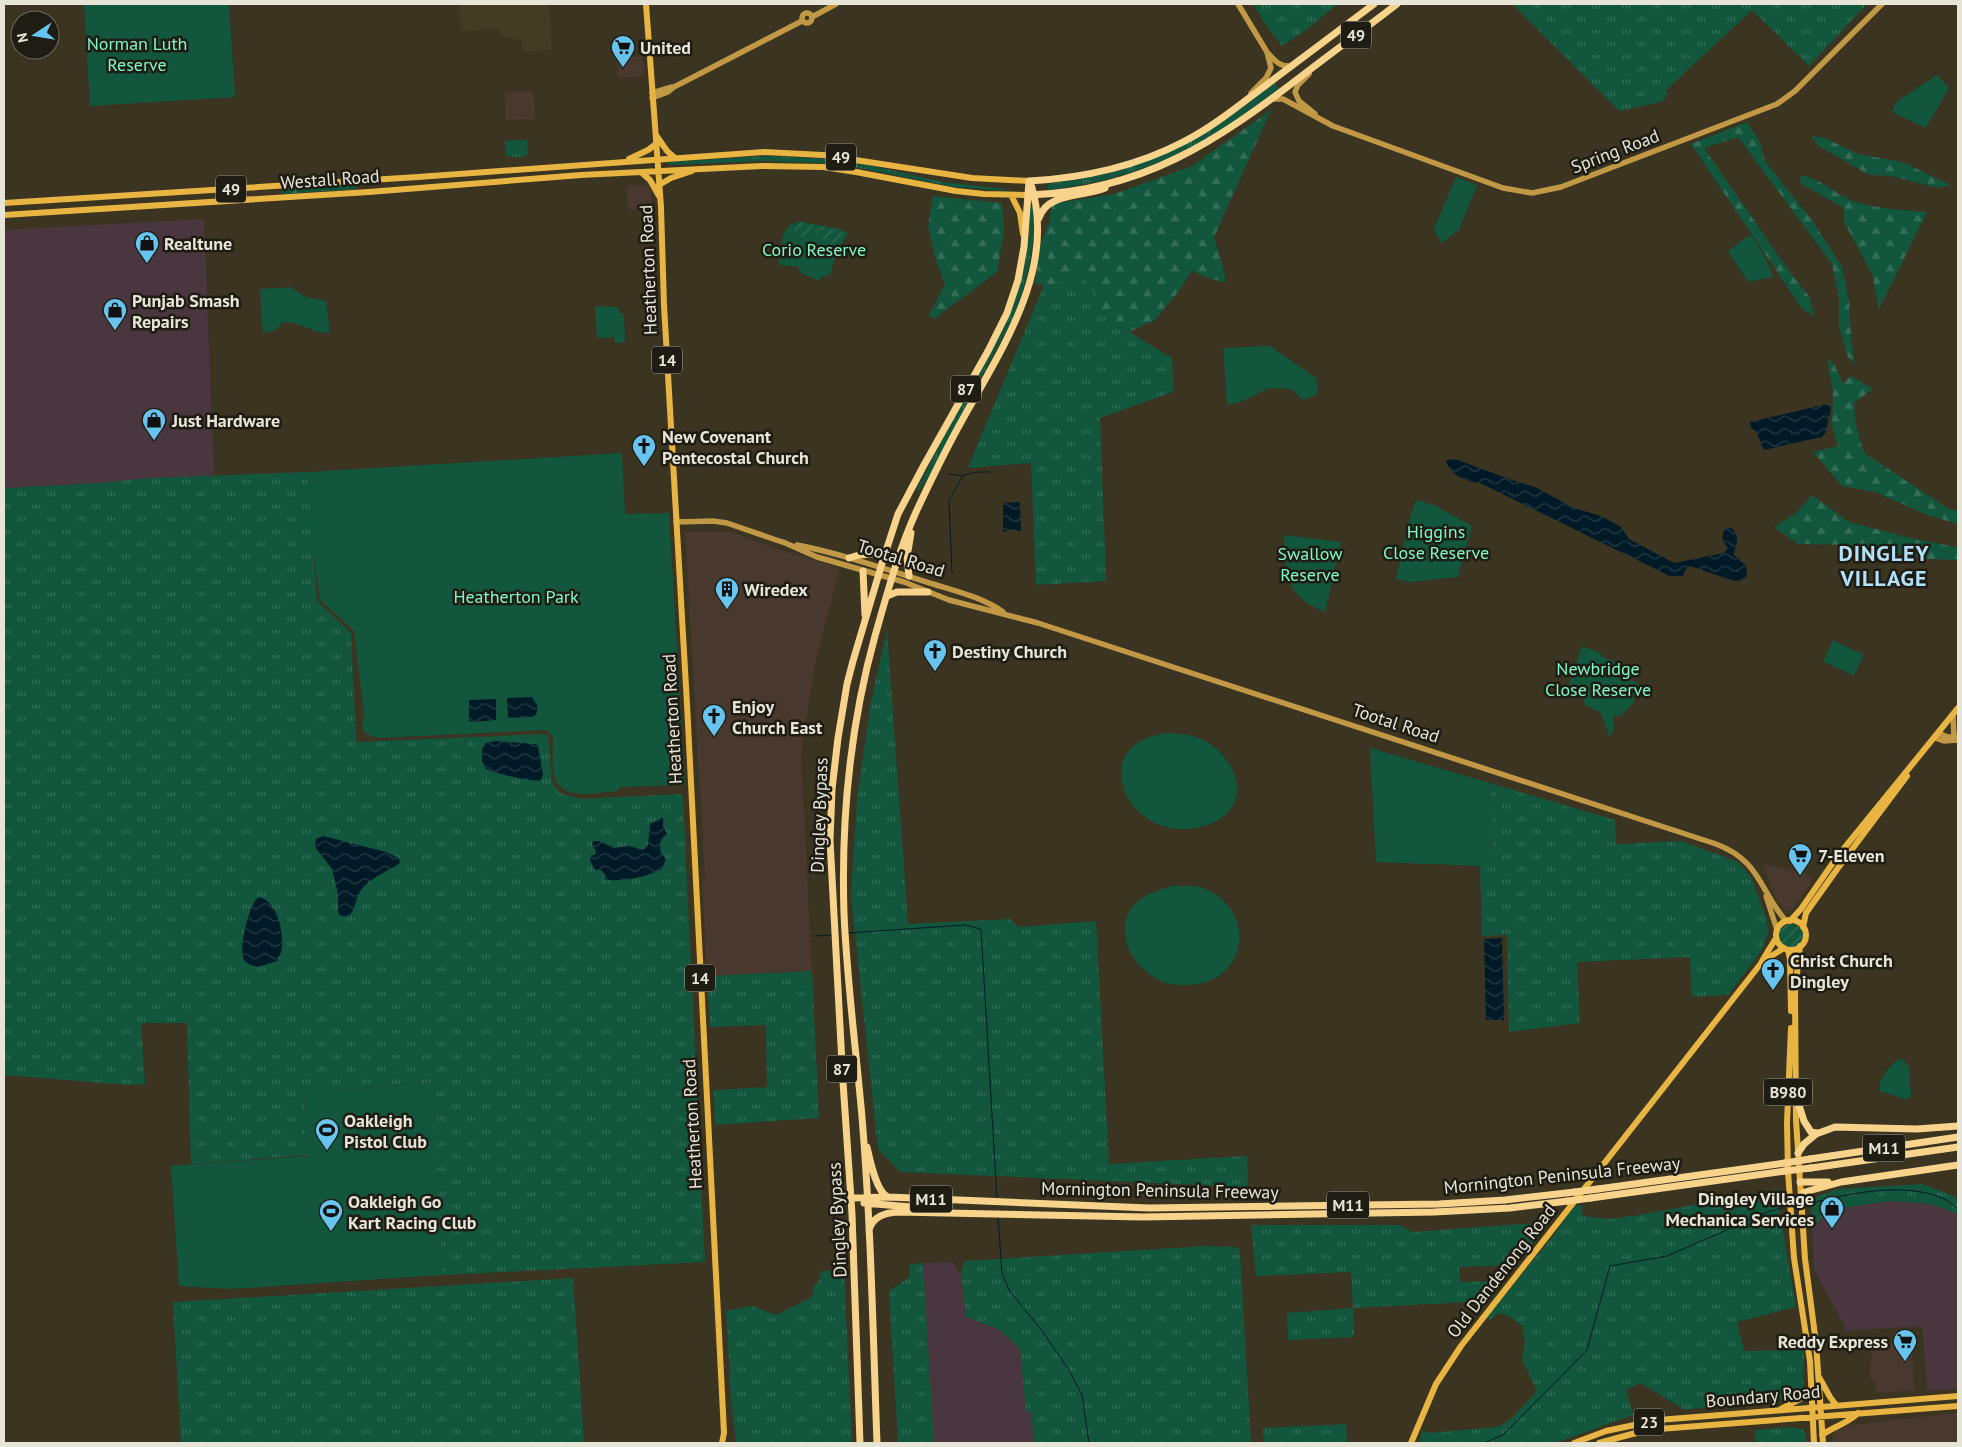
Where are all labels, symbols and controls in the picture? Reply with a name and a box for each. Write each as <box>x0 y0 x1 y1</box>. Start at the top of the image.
north arrow <box>10 10 60 60</box>
road number: 49 <box>1341 22 1371 48</box>
text: N <box>13 31 32 44</box>
park label: Norman Luth Reserve <box>87 32 187 76</box>
supermarket icon: United <box>610 34 636 68</box>
place label: United <box>640 36 691 59</box>
street label: Spring Road <box>1568 124 1662 178</box>
road number: 49 <box>826 144 856 170</box>
street label: Westall Road <box>280 164 380 194</box>
road number: 49 <box>216 175 246 202</box>
street label: Heatherton Road <box>634 205 662 335</box>
shop icon: Realtune <box>134 230 160 264</box>
place label: Realtune <box>164 232 232 255</box>
park label: Corio Reserve <box>762 238 866 261</box>
place label: Punjab Smash Repairs <box>132 289 240 333</box>
shop icon: Punjab Smash Repairs <box>102 297 128 331</box>
road number: 14 <box>652 346 682 374</box>
road number: 87 <box>951 376 981 402</box>
shop icon: Just Hardware <box>141 407 167 441</box>
place label: Just Hardware <box>171 409 280 432</box>
place label: New Covenant Pentecostal Church <box>662 425 809 469</box>
church icon: New Covenant Pentecostal Church <box>631 433 657 467</box>
park label: Higgins Close Reserve <box>1383 520 1489 564</box>
street label: Tootal Road <box>855 534 947 582</box>
district label: DINGLEY VILLAGE <box>1838 539 1930 592</box>
park label: Swallow Reserve <box>1278 542 1343 586</box>
building icon: Wiredex <box>714 576 740 610</box>
place label: Wiredex <box>744 578 808 601</box>
park label: Heatherton Park <box>453 585 579 608</box>
church icon: Destiny Church <box>922 638 948 672</box>
place label: Destiny Church <box>952 640 1067 663</box>
street label: Heatherton Road <box>657 653 687 785</box>
park label: Newbridge Close Reserve <box>1545 657 1651 701</box>
place label: Enjoy Church East <box>732 695 823 739</box>
street label: Tootal Road <box>1350 698 1442 748</box>
church icon: Enjoy Church East <box>701 703 727 737</box>
street label: Dingley Bypass <box>805 757 833 873</box>
supermarket icon: 7-Eleven <box>1787 842 1813 876</box>
place label: 7-Eleven <box>1818 844 1885 867</box>
place label: Christ Church Dingley <box>1790 949 1893 993</box>
church icon: Christ Church Dingley <box>1760 957 1786 991</box>
road number: 14 <box>685 964 715 991</box>
road number: 87 <box>827 1056 857 1082</box>
street label: Heatherton Road <box>677 1058 707 1190</box>
road number: B980 <box>1764 1078 1812 1106</box>
place label: Oakleigh Pistol Club <box>344 1109 427 1153</box>
sports icon: Oakleigh Pistol Club <box>314 1117 340 1151</box>
road number: M11 <box>1863 1134 1905 1162</box>
street label: Mornington Peninsula Freeway <box>1443 1151 1682 1199</box>
street label: Dingley Bypass <box>822 1162 852 1278</box>
street label: Mornington Peninsula Freeway <box>1041 1176 1280 1204</box>
road number: M11 <box>910 1186 952 1212</box>
place label: Dingley Village Mechanica Services <box>1665 1187 1814 1231</box>
place label: Oakleigh Go Kart Racing Club <box>348 1190 477 1234</box>
road number: M11 <box>1327 1192 1369 1218</box>
shop icon: Dingley Village Mechanica Services <box>1819 1195 1845 1229</box>
sports icon: Oakleigh Go Kart Racing Club <box>318 1198 344 1232</box>
street label: Old Dandenong Road <box>1442 1200 1560 1342</box>
supermarket icon: Reddy Express <box>1892 1328 1918 1362</box>
place label: Reddy Express <box>1778 1330 1888 1353</box>
street label: Boundary Road <box>1705 1380 1821 1412</box>
road number: 23 <box>1634 1408 1664 1435</box>

